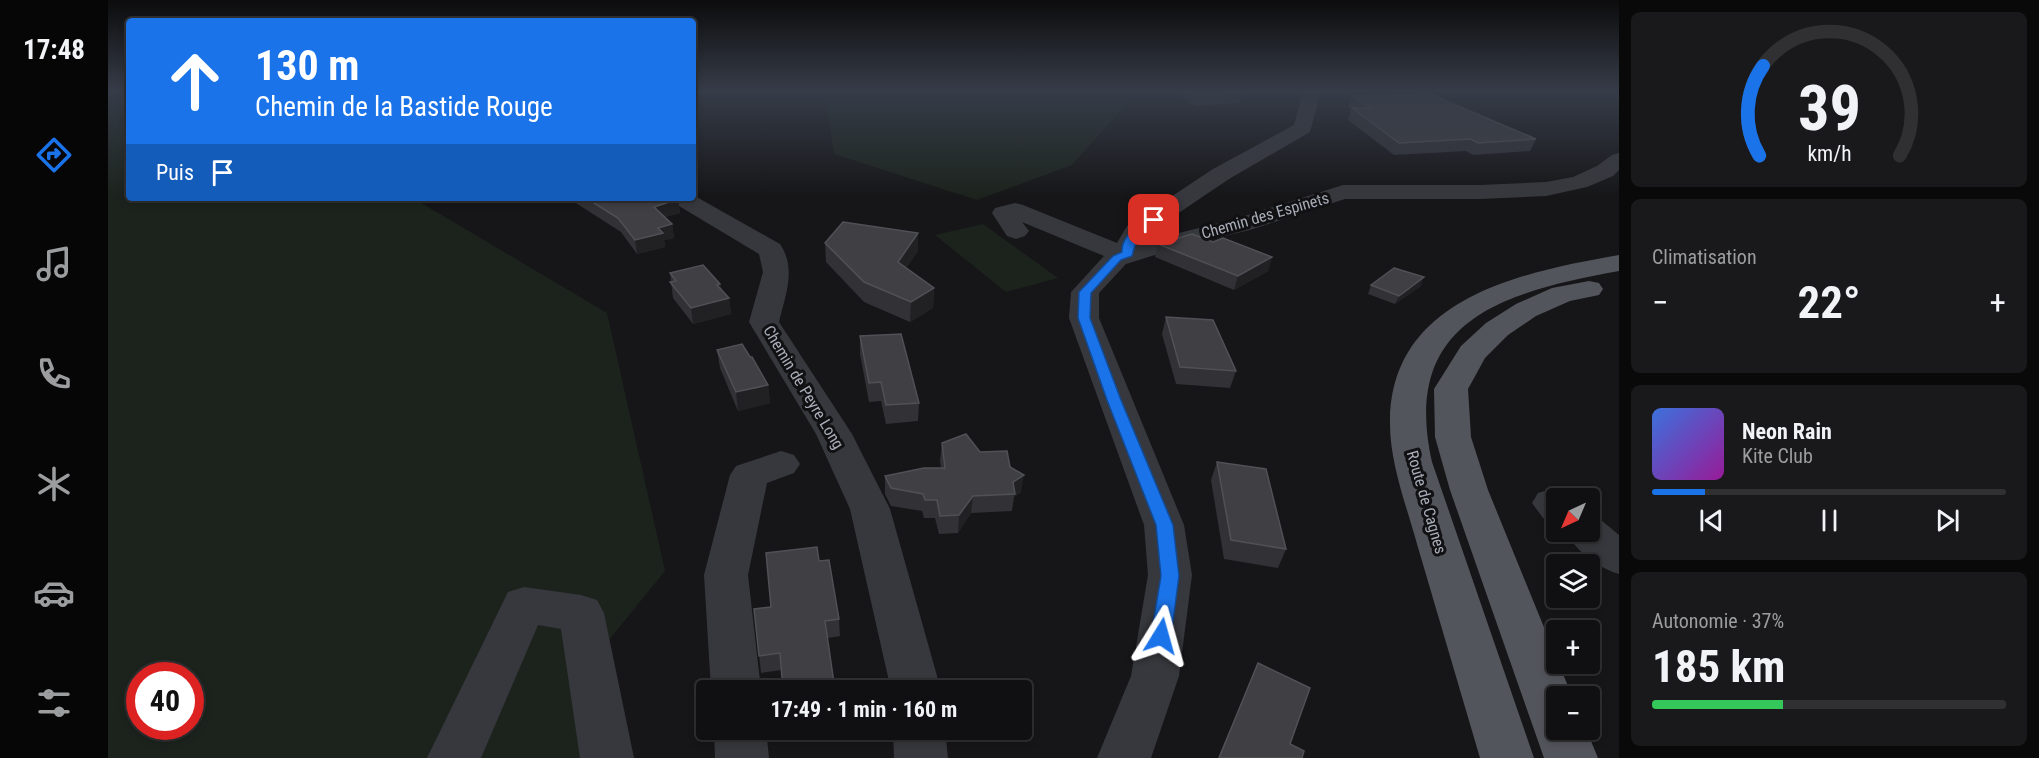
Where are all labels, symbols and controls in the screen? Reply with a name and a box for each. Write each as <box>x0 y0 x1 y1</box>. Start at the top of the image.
text: 17:48 <box>23 34 85 66</box>
text: 130 m <box>255 41 360 90</box>
icon: ahead <box>156 42 234 120</box>
text: 39 <box>1797 72 1861 145</box>
text: Chemin de la Bastide Rouge <box>255 91 553 123</box>
icon: directions <box>33 134 75 176</box>
text: km/h <box>1807 142 1851 167</box>
icon: arrive <box>206 156 239 189</box>
text: Puis <box>156 160 194 185</box>
street label: Chemin des Espinets <box>1199 188 1331 243</box>
pin <box>1128 194 1179 245</box>
icon: arrive <box>1137 203 1170 236</box>
icon: music <box>33 243 75 285</box>
text: Climatisation <box>1652 245 1757 269</box>
text: 22° <box>1798 276 1861 329</box>
text: − <box>1652 283 1669 322</box>
text: + <box>1990 283 2006 322</box>
street label: Chemin de Peyre Long <box>759 322 848 452</box>
icon: phone <box>33 353 75 395</box>
text: Neon Rain <box>1742 419 1832 444</box>
text: Kite Club <box>1742 444 1813 468</box>
street label: Route de Cagnes <box>1403 448 1450 556</box>
icon: climate <box>33 463 75 505</box>
north arrow <box>1546 488 1600 542</box>
map controls <box>1546 488 1600 740</box>
icon: previous <box>1695 504 1728 537</box>
icon: pause <box>1813 504 1846 537</box>
icon: next <box>1931 504 1964 537</box>
button: layers <box>1546 554 1600 608</box>
icon: car <box>33 572 75 614</box>
position arrow <box>1129 604 1193 668</box>
text: Autonomie · 37% <box>1652 609 1784 633</box>
button: + <box>1546 620 1600 674</box>
text: 185 km <box>1652 640 1785 693</box>
speed limit sign: 40 <box>126 662 204 740</box>
icon: filters <box>33 682 75 724</box>
button: − <box>1546 686 1600 740</box>
text: 17:49 · 1 min · 160 m <box>771 697 957 722</box>

